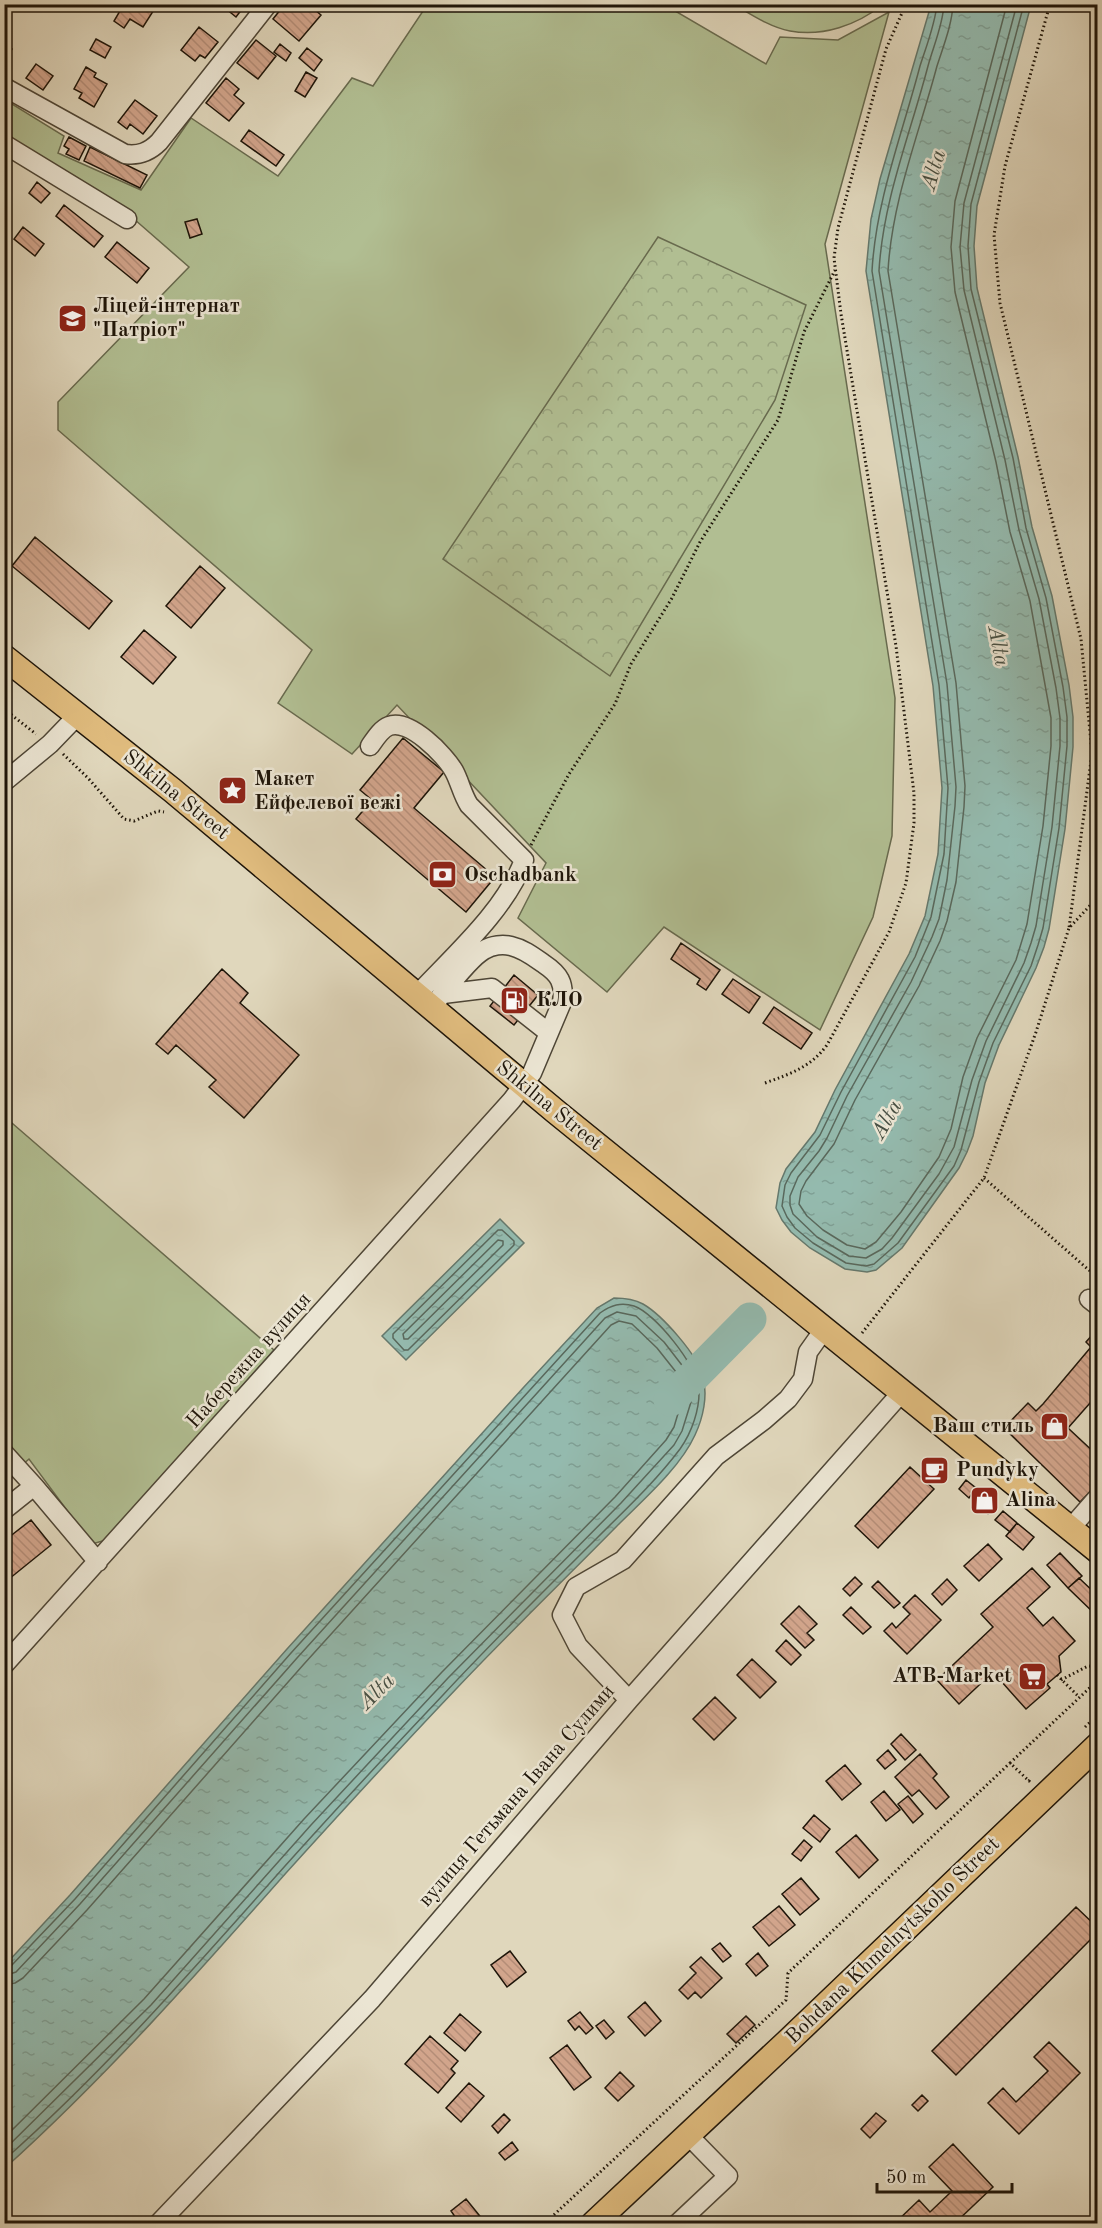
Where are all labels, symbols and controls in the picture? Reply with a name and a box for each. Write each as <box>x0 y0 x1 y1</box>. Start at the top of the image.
water label: Alta <box>917 147 950 194</box>
place label: Ліцей-інтернат "Патріот" <box>93 296 240 341</box>
school or university icon: Ліцей-інтернат "Патріот" <box>56 302 88 334</box>
water label: Alta <box>983 623 1013 669</box>
street label: Shkilna Street <box>119 746 233 844</box>
place label: Макет Ейфелевої вежі <box>254 769 401 814</box>
place icon: Макет Ейфелевої вежі <box>217 775 249 807</box>
bank icon: Oschadbank <box>427 859 459 891</box>
place label: Oschadbank <box>464 865 577 886</box>
fuel station icon: КЛО <box>499 984 531 1016</box>
place label: КЛО <box>536 990 583 1011</box>
street label: Shkilna Street <box>492 1057 606 1155</box>
water label: Alta <box>867 1096 907 1144</box>
street label: Набережна вулиця <box>183 1289 315 1433</box>
shop icon: Ваш стиль <box>1039 1410 1071 1442</box>
place label: Ваш стиль <box>933 1416 1034 1437</box>
cafe icon: Pundyky <box>919 1454 951 1486</box>
place label: Pundyky <box>956 1460 1039 1481</box>
shop icon: Alina <box>968 1484 1000 1516</box>
place label: Alina <box>1005 1490 1056 1511</box>
supermarket icon: ATB-Market <box>1017 1660 1049 1692</box>
place label: ATB-Market <box>892 1666 1012 1687</box>
water label: Alta <box>354 1670 399 1715</box>
street label: вулиця Гетьмана Івана Сулими <box>415 1681 619 1911</box>
street label: Bohdana Khmelnytskoho Street <box>782 1833 1004 2049</box>
scale bar <box>877 2156 1012 2194</box>
text: 50 m <box>886 2169 926 2187</box>

